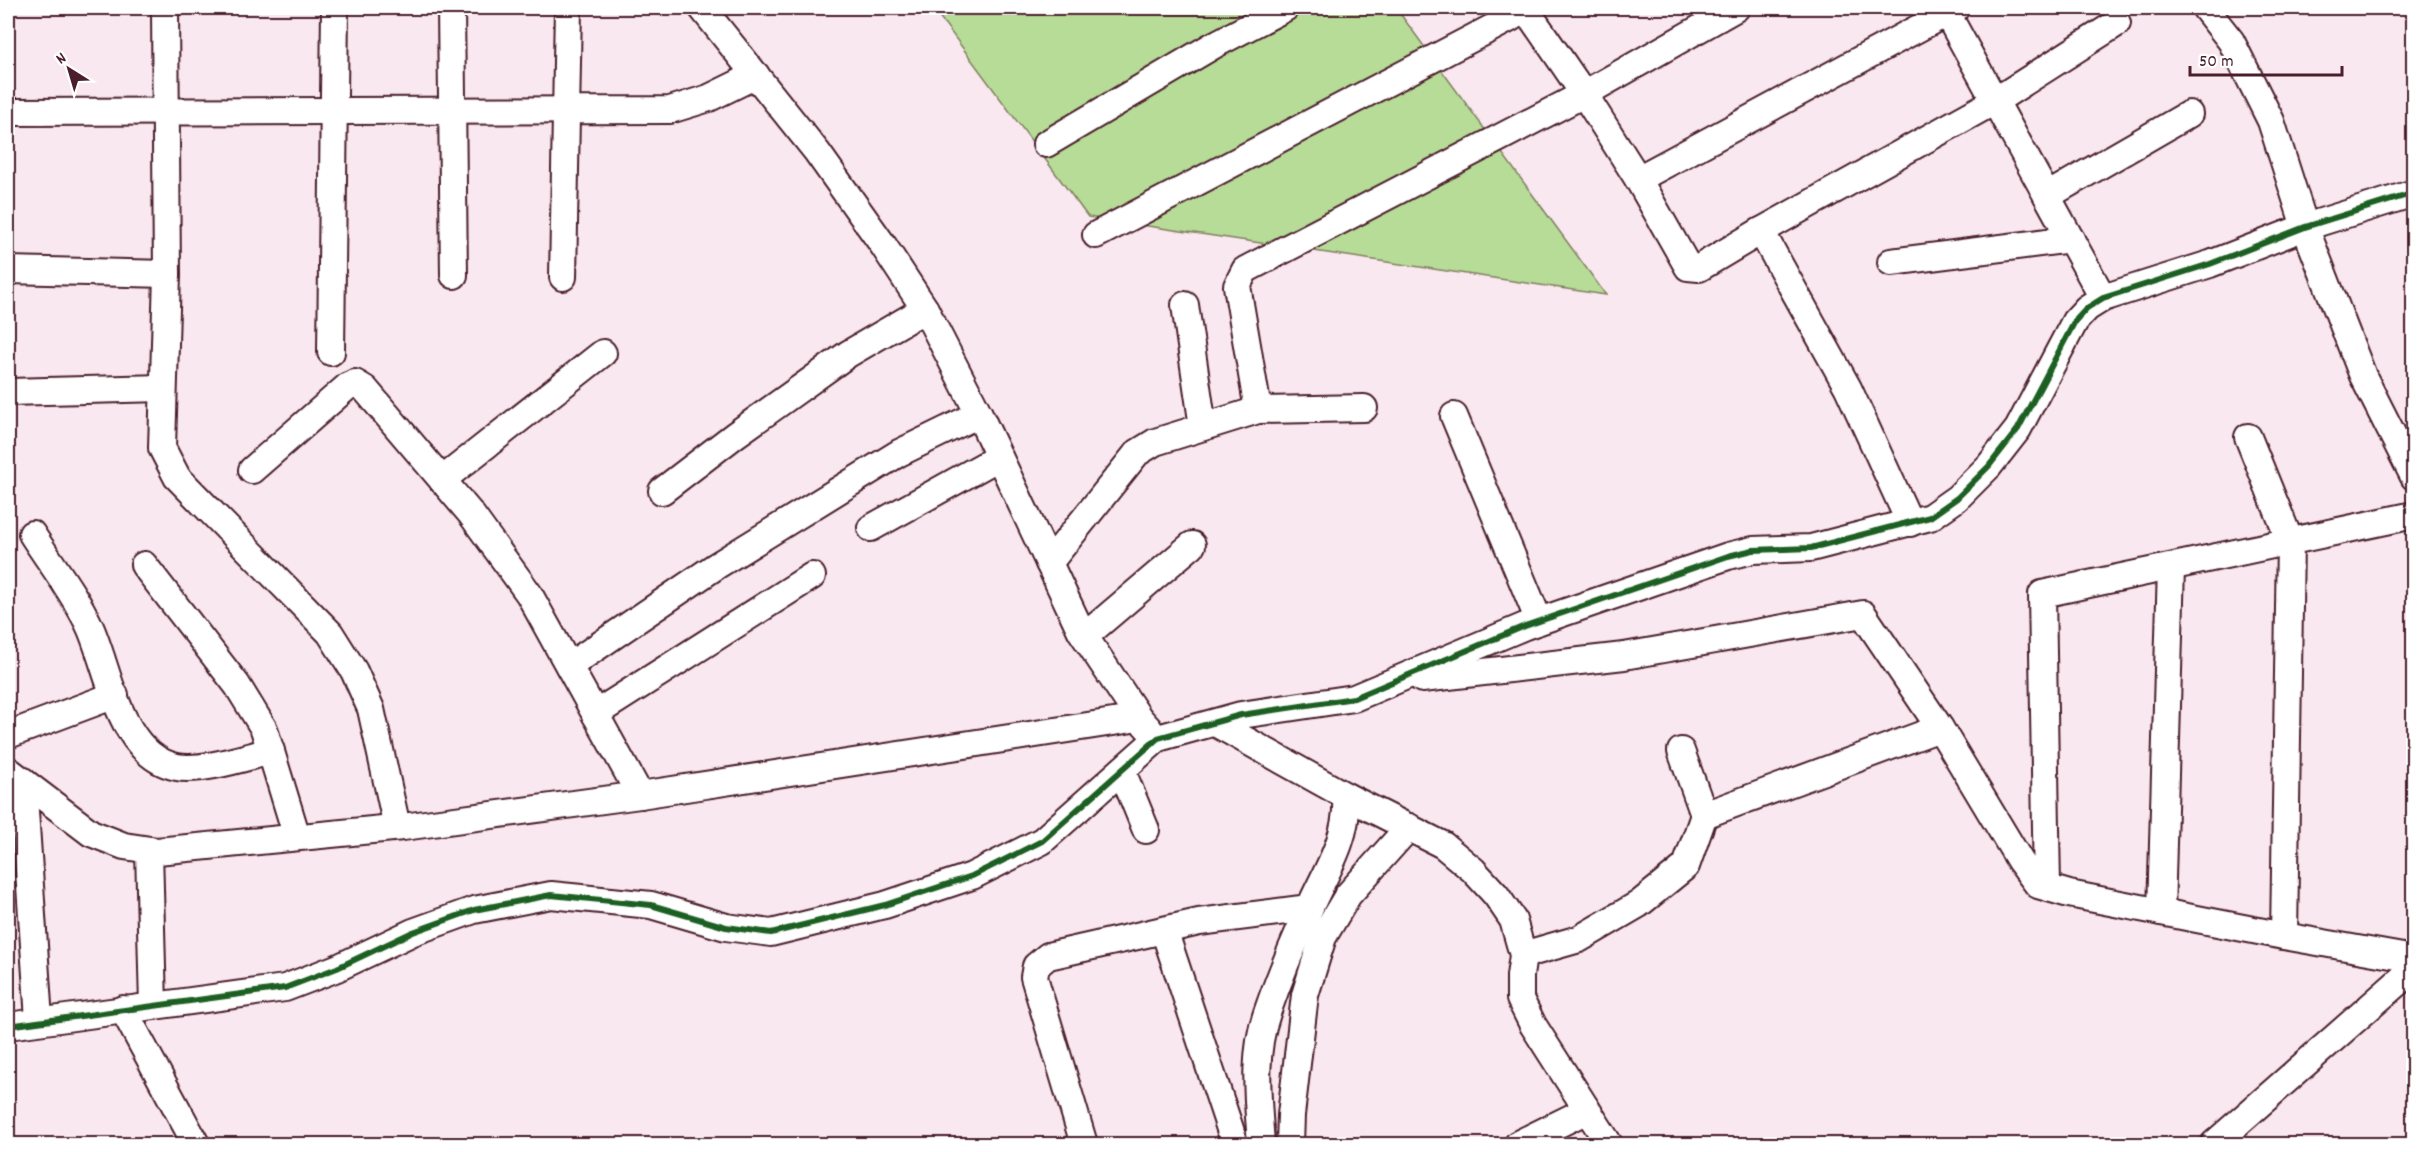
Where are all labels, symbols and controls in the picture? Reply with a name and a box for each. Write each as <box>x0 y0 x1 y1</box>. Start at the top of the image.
north arrow <box>39 39 99 99</box>
scale bar <box>2190 39 2342 77</box>
text: N <box>51 47 72 71</box>
text: 50 m <box>2199 50 2234 75</box>

